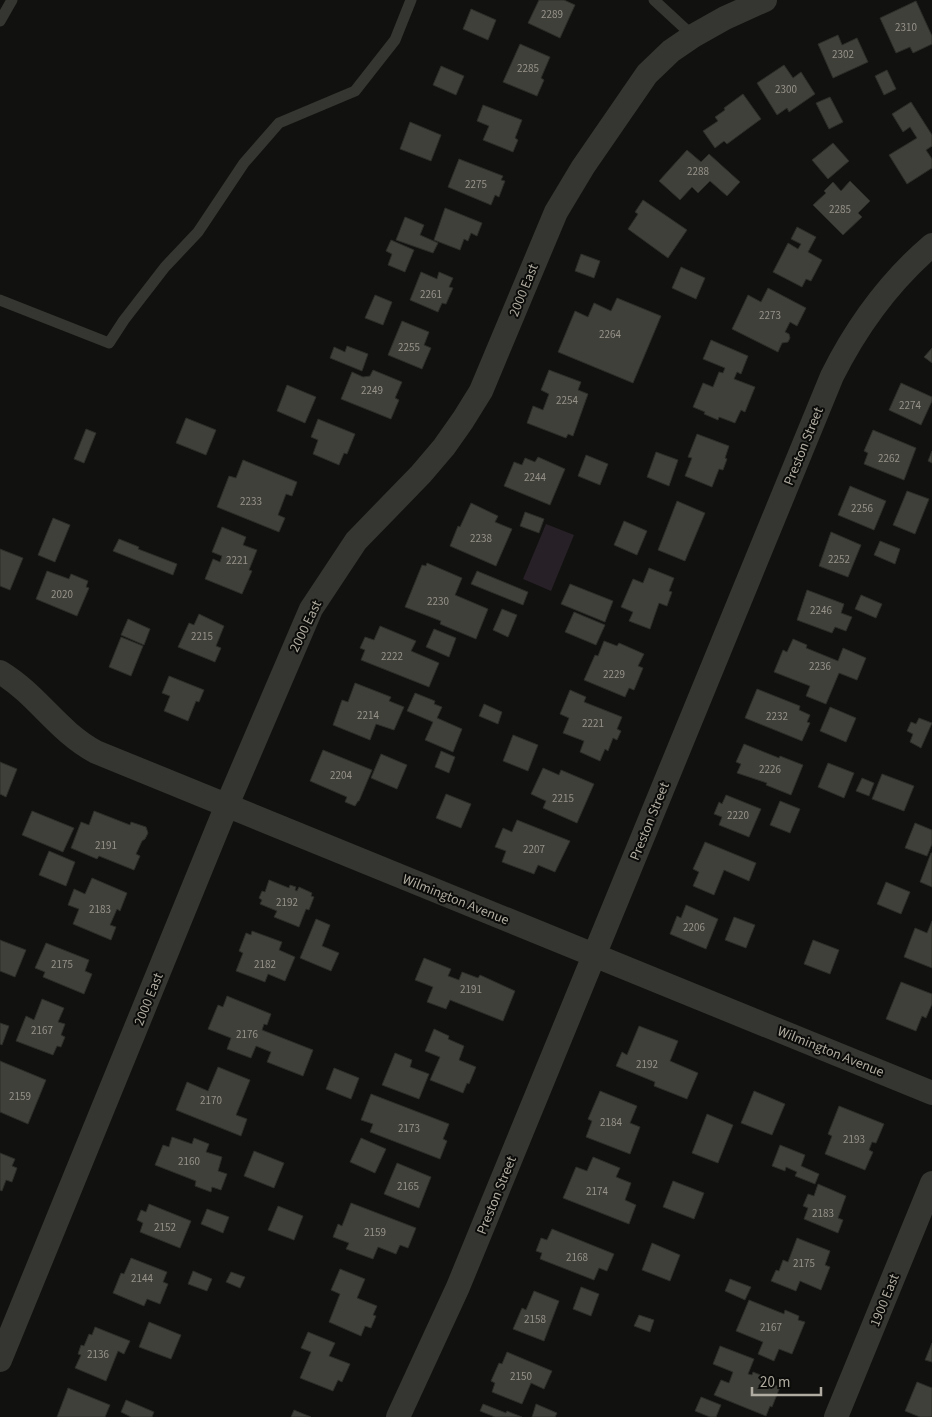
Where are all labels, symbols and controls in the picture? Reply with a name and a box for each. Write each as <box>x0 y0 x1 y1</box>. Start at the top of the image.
house number: 2289 <box>541 7 563 22</box>
house number: 2310 <box>895 20 917 35</box>
house number: 2302 <box>832 47 854 62</box>
house number: 2285 <box>517 61 539 76</box>
house number: 2300 <box>775 82 797 97</box>
house number: 2288 <box>687 164 709 179</box>
house number: 2275 <box>465 177 487 192</box>
house number: 2285 <box>829 202 851 217</box>
street label: 2000 East <box>504 261 544 320</box>
house number: 2261 <box>420 287 442 302</box>
house number: 2273 <box>759 308 781 323</box>
house number: 2264 <box>599 327 621 342</box>
house number: 2255 <box>398 340 420 355</box>
house number: 2249 <box>361 383 383 398</box>
house number: 2254 <box>556 393 578 408</box>
house number: 2274 <box>899 398 921 413</box>
street label: Preston Street <box>779 404 829 489</box>
house number: 2262 <box>878 451 900 466</box>
house number: 2244 <box>524 470 546 485</box>
house number: 2233 <box>240 494 262 509</box>
house number: 2256 <box>851 501 873 516</box>
house number: 2238 <box>470 531 492 546</box>
house number: 2252 <box>828 552 850 567</box>
house number: 2221 <box>226 553 248 568</box>
house number: 2020 <box>51 587 73 602</box>
house number: 2230 <box>427 594 449 609</box>
street label: 2000 East <box>285 597 327 656</box>
house number: 2246 <box>810 603 832 618</box>
house number: 2215 <box>191 629 213 644</box>
house number: 2222 <box>381 649 403 664</box>
house number: 2236 <box>809 659 831 674</box>
house number: 2229 <box>603 667 625 682</box>
house number: 2214 <box>357 708 379 723</box>
house number: 2232 <box>766 709 788 724</box>
house number: 2221 <box>582 716 604 731</box>
house number: 2226 <box>759 762 781 777</box>
house number: 2204 <box>330 768 352 783</box>
street label: Preston Street <box>625 779 675 864</box>
house number: 2215 <box>552 791 574 806</box>
house number: 2220 <box>727 808 749 823</box>
house number: 2191 <box>95 838 117 853</box>
house number: 2207 <box>523 842 545 857</box>
street label: Wilmington Avenue <box>399 869 512 930</box>
house number: 2192 <box>276 895 298 910</box>
house number: 2183 <box>89 902 111 917</box>
house number: 2206 <box>683 920 705 935</box>
house number: 2175 <box>51 957 73 972</box>
house number: 2182 <box>254 957 276 972</box>
street label: 2000 East <box>129 970 169 1029</box>
house number: 2191 <box>460 982 482 997</box>
street label: Wilmington Avenue <box>774 1021 887 1082</box>
house number: 2167 <box>31 1023 53 1038</box>
house number: 2176 <box>236 1027 258 1042</box>
house number: 2192 <box>636 1057 658 1072</box>
house number: 2159 <box>9 1089 31 1104</box>
house number: 2170 <box>200 1093 222 1108</box>
house number: 2184 <box>600 1115 622 1130</box>
house number: 2173 <box>398 1121 420 1136</box>
house number: 2193 <box>843 1132 865 1147</box>
street label: Preston Street <box>472 1153 522 1238</box>
house number: 2160 <box>178 1154 200 1169</box>
house number: 2165 <box>397 1179 419 1194</box>
house number: 2174 <box>586 1184 608 1199</box>
house number: 2183 <box>812 1206 834 1221</box>
house number: 2152 <box>154 1220 176 1235</box>
house number: 2159 <box>364 1225 386 1240</box>
house number: 2168 <box>566 1250 588 1265</box>
house number: 2175 <box>793 1256 815 1271</box>
house number: 2144 <box>131 1271 153 1286</box>
street label: 1900 East <box>865 1271 905 1330</box>
house number: 2158 <box>524 1312 546 1327</box>
house number: 2167 <box>760 1320 782 1335</box>
house number: 2136 <box>87 1347 109 1362</box>
scale bar <box>752 1364 821 1396</box>
house number: 2150 <box>510 1369 532 1384</box>
text: 20 m <box>760 1372 790 1393</box>

